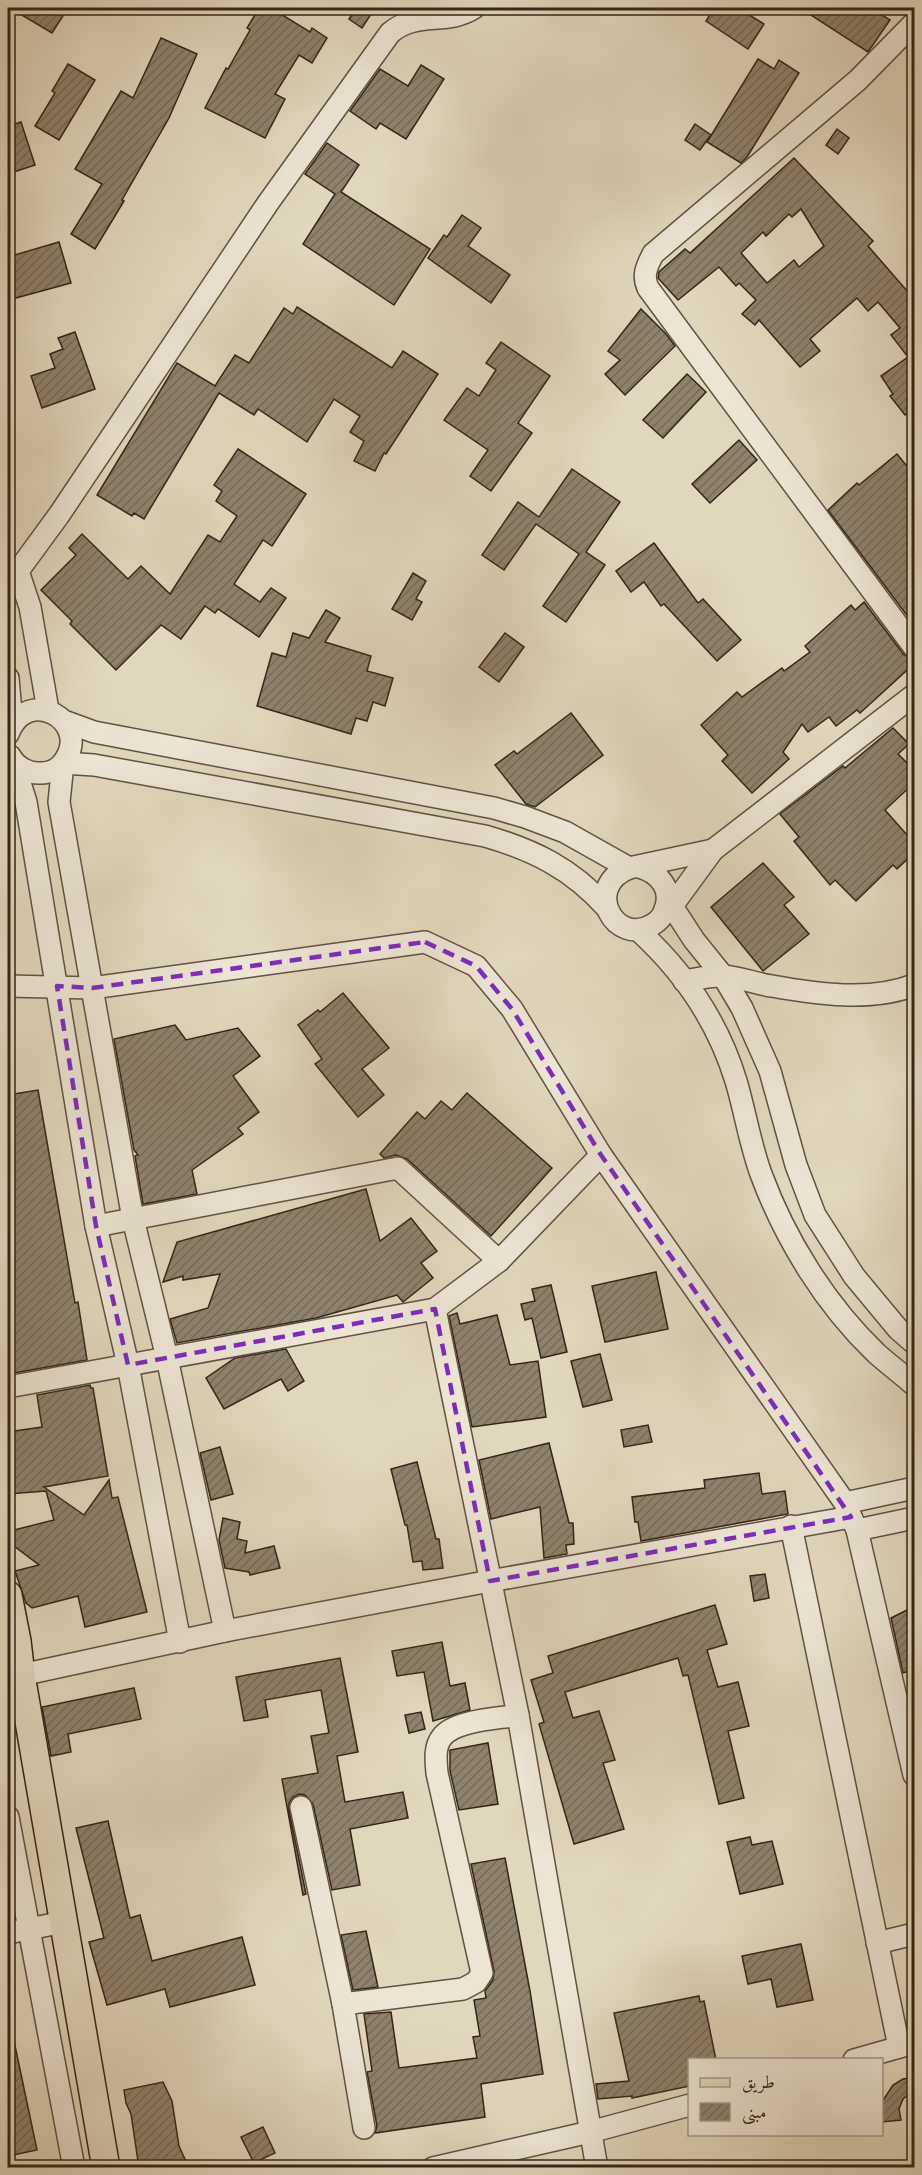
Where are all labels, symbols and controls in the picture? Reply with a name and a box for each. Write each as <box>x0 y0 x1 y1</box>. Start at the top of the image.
legend <box>688 2058 883 2136</box>
text: طريق <box>742 2071 775 2094</box>
text: مبنى <box>742 2101 767 2125</box>

